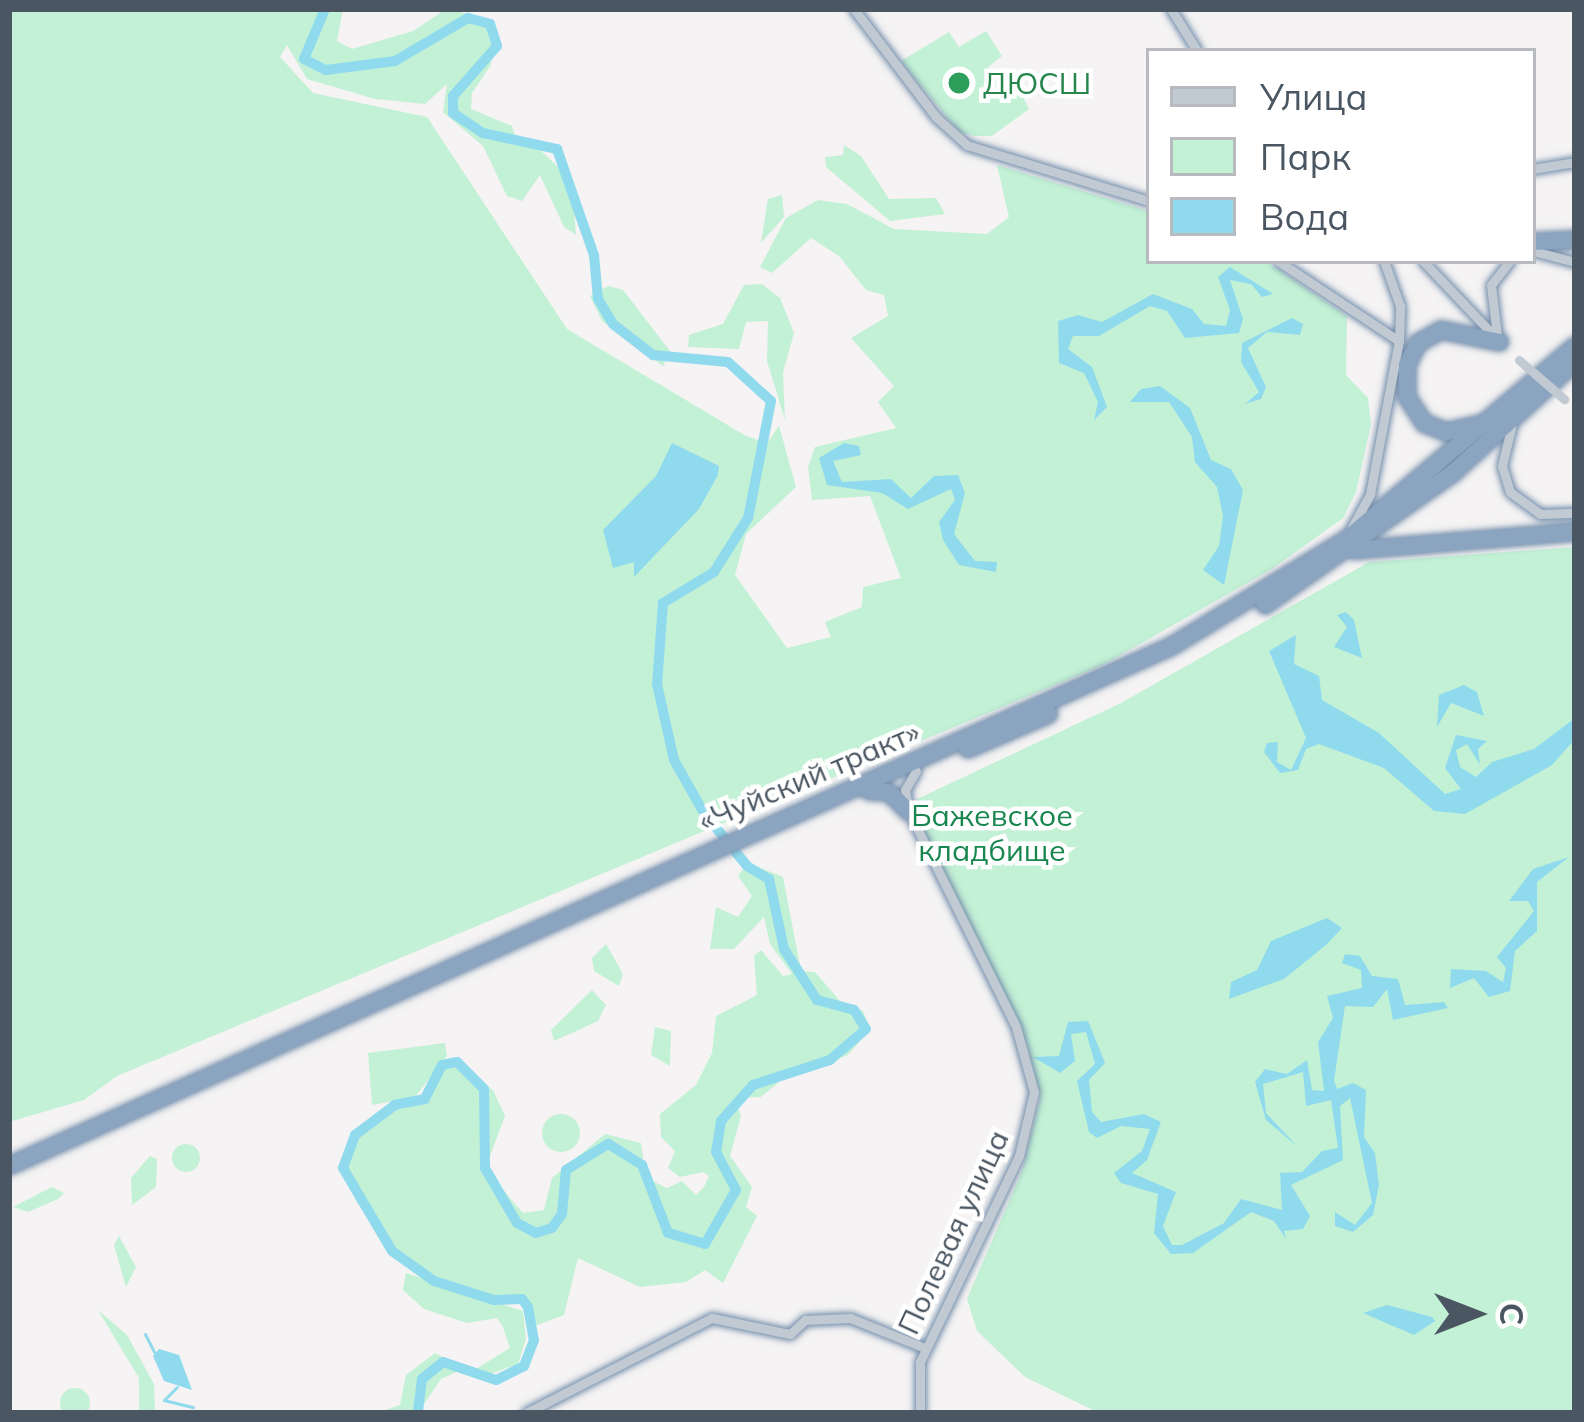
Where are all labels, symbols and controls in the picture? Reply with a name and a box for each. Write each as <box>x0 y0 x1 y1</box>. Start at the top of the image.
legend <box>1146 48 1536 264</box>
place label: ДЮСШ <box>983 65 1091 101</box>
marker: ДЮСШ <box>946 70 972 96</box>
text: Улица <box>1260 74 1368 119</box>
text: Парк <box>1260 134 1351 179</box>
text: Вода <box>1260 194 1349 239</box>
street label: «Чуйский тракт» <box>693 713 925 839</box>
park label: Бажевское кладбище <box>911 797 1073 868</box>
street label: Полевая улица <box>890 1124 1016 1340</box>
north arrow <box>1416 1254 1536 1374</box>
text: С <box>1492 1303 1533 1325</box>

